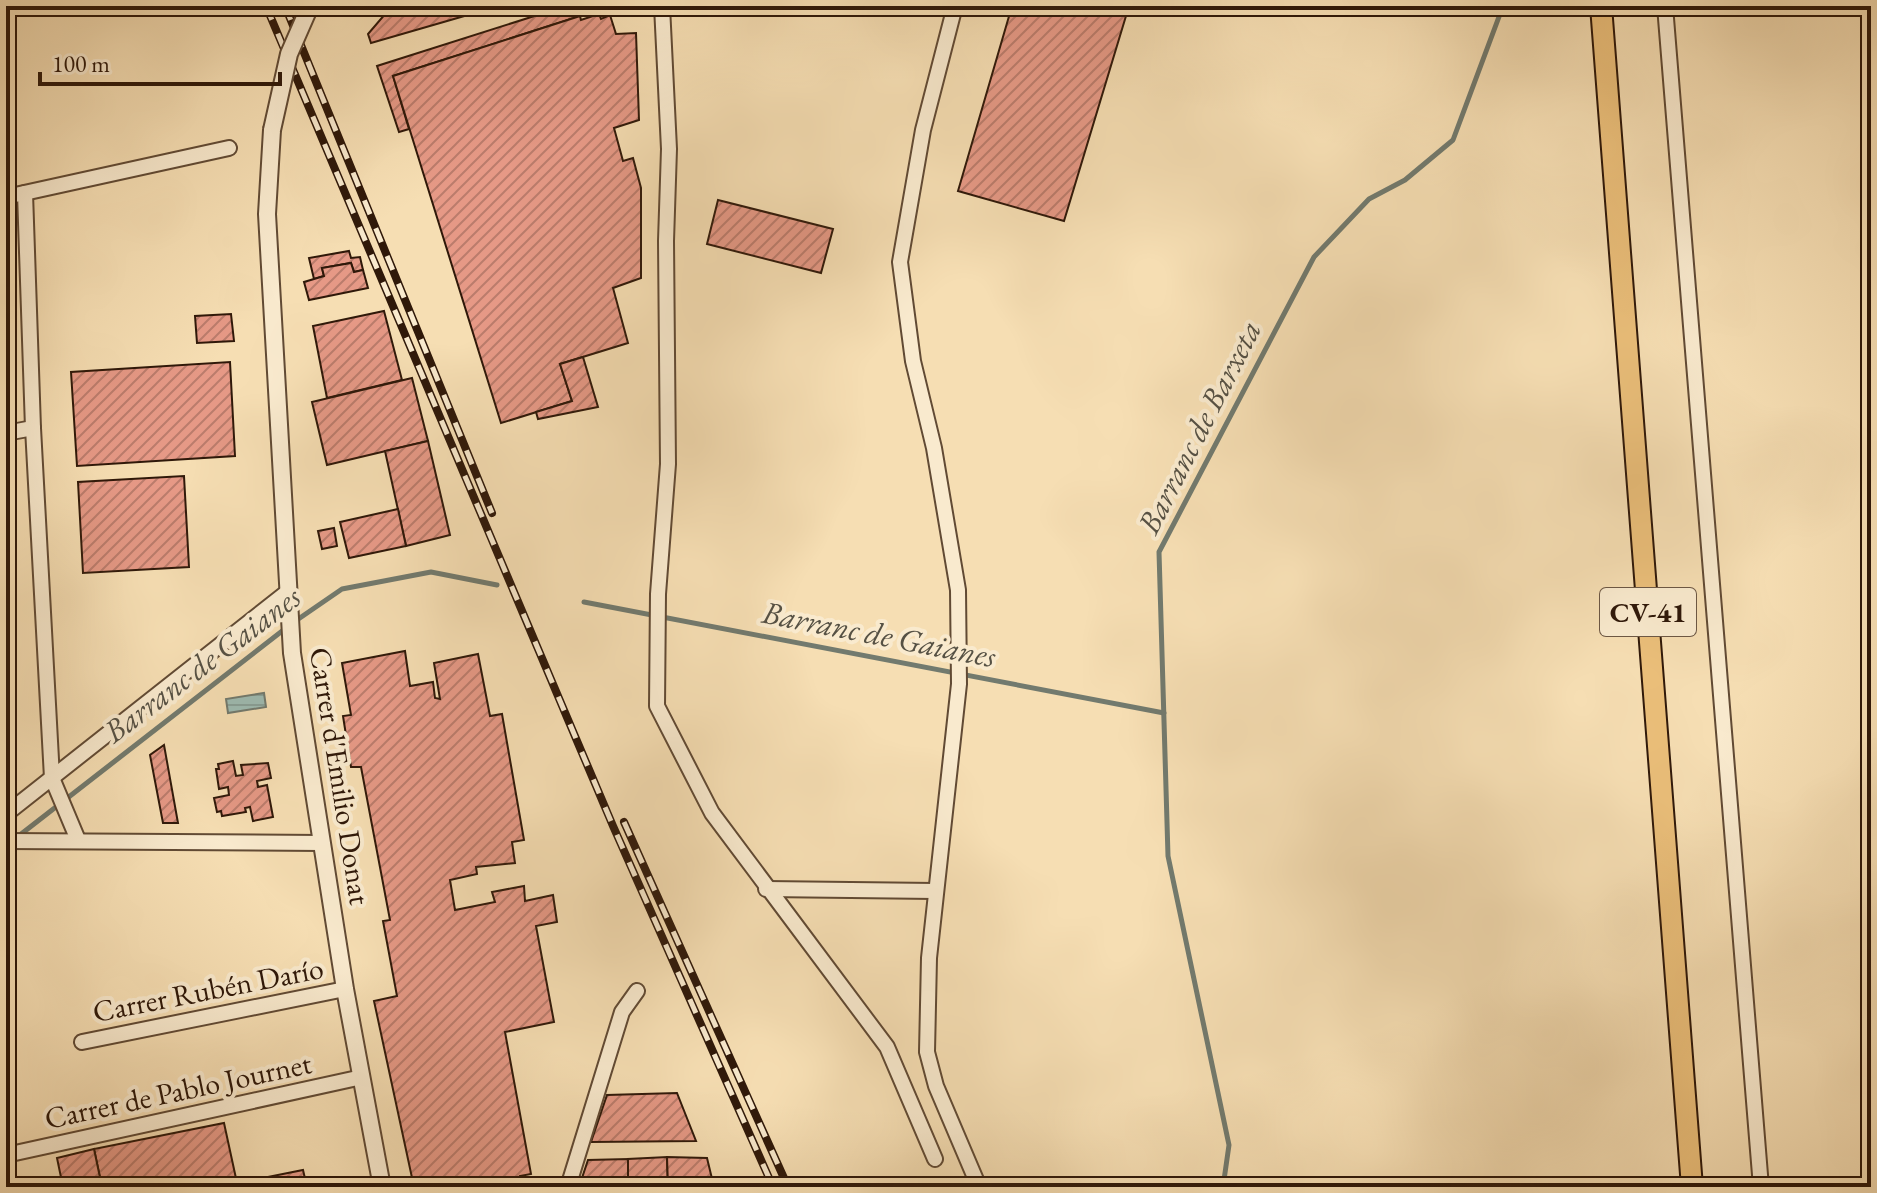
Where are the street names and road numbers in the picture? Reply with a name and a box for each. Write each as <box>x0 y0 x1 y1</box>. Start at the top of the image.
road number: CV-41 <box>1600 588 1696 636</box>
street label: Carrer d'Emilio Donat <box>301 645 380 908</box>
street label: Carrer Rubén Darío <box>89 948 326 1031</box>
street label: Carrer de Pablo Journet <box>41 1043 315 1138</box>

